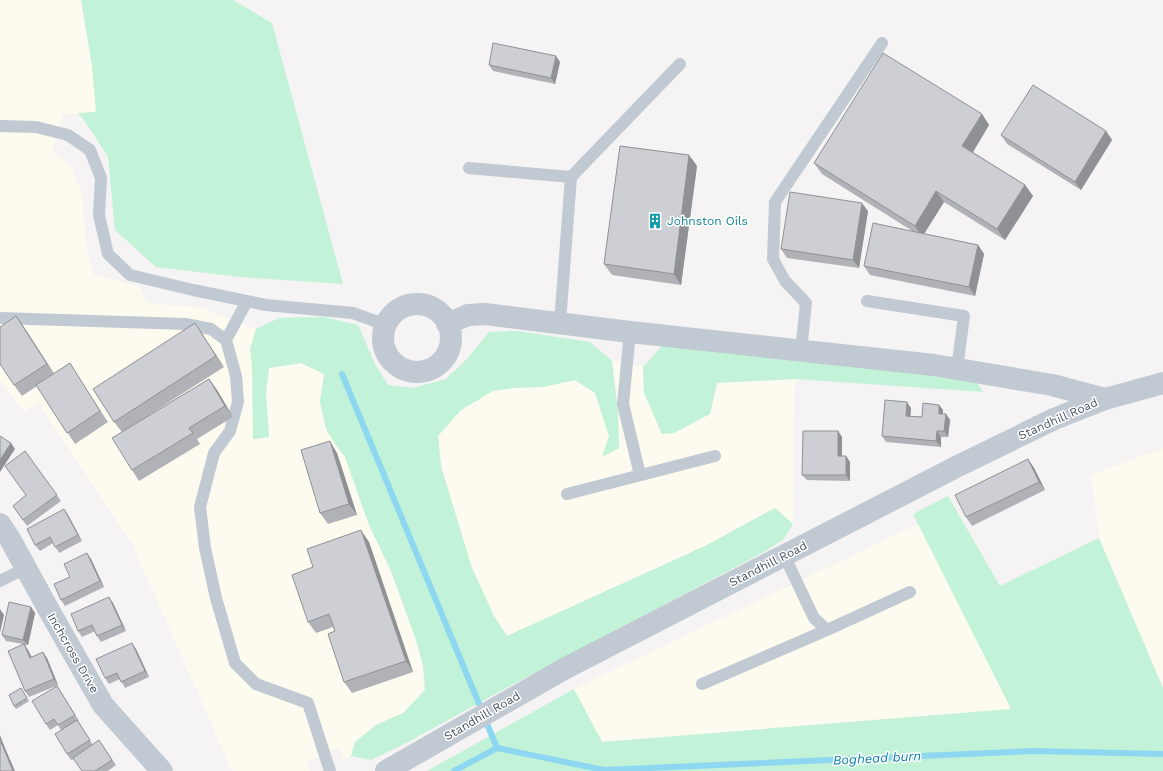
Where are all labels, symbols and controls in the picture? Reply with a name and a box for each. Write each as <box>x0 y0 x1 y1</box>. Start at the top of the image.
building icon: Johnston Oils <box>646 212 664 230</box>
place label: Johnston Oils <box>667 214 748 228</box>
street label: Standhill Road <box>1016 395 1100 443</box>
street label: Standhill Road <box>727 538 809 590</box>
street label: Inchcross Drive <box>44 610 102 696</box>
street label: Standhill Road <box>442 689 522 743</box>
water label: Boghead burn <box>833 748 922 768</box>

